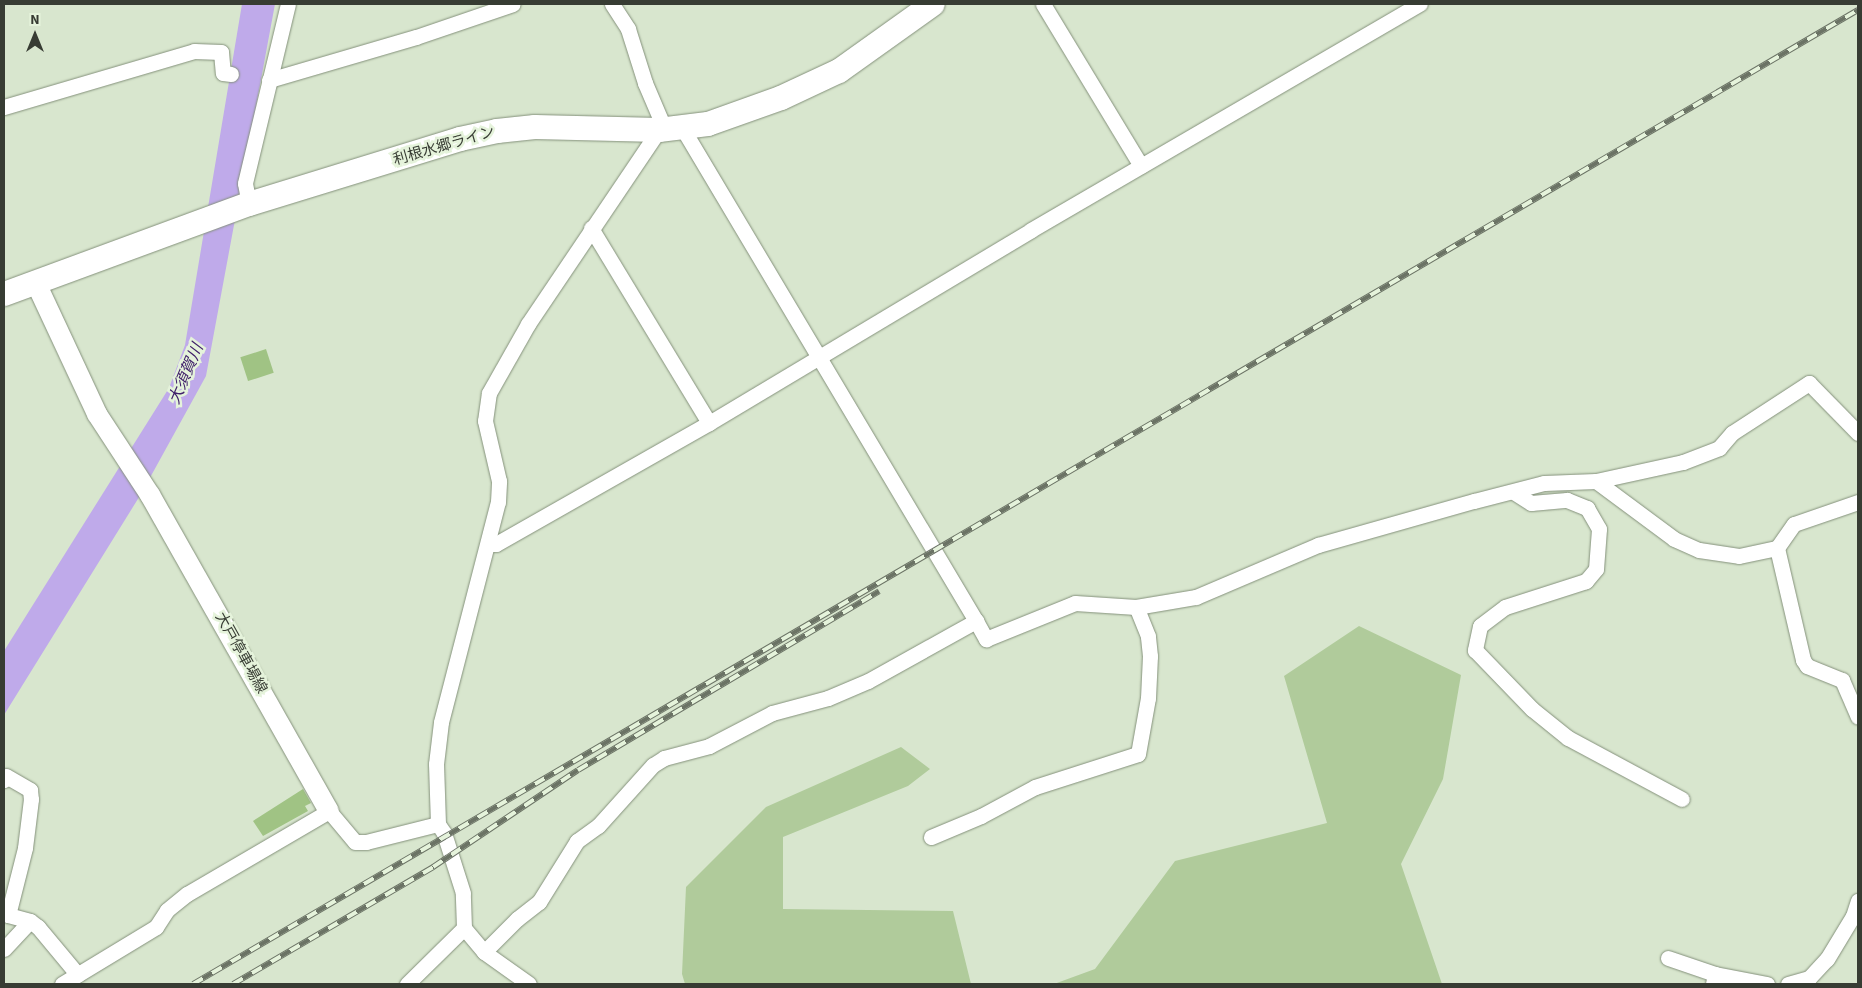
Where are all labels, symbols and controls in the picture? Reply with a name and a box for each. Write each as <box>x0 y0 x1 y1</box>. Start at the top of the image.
north arrow <box>10 10 60 60</box>
text: N <box>30 10 40 30</box>
street label: 利根水郷ライン <box>391 123 497 169</box>
water label: 大須賀川 <box>165 341 207 407</box>
street label: 大戸停車場線 <box>211 609 271 697</box>

